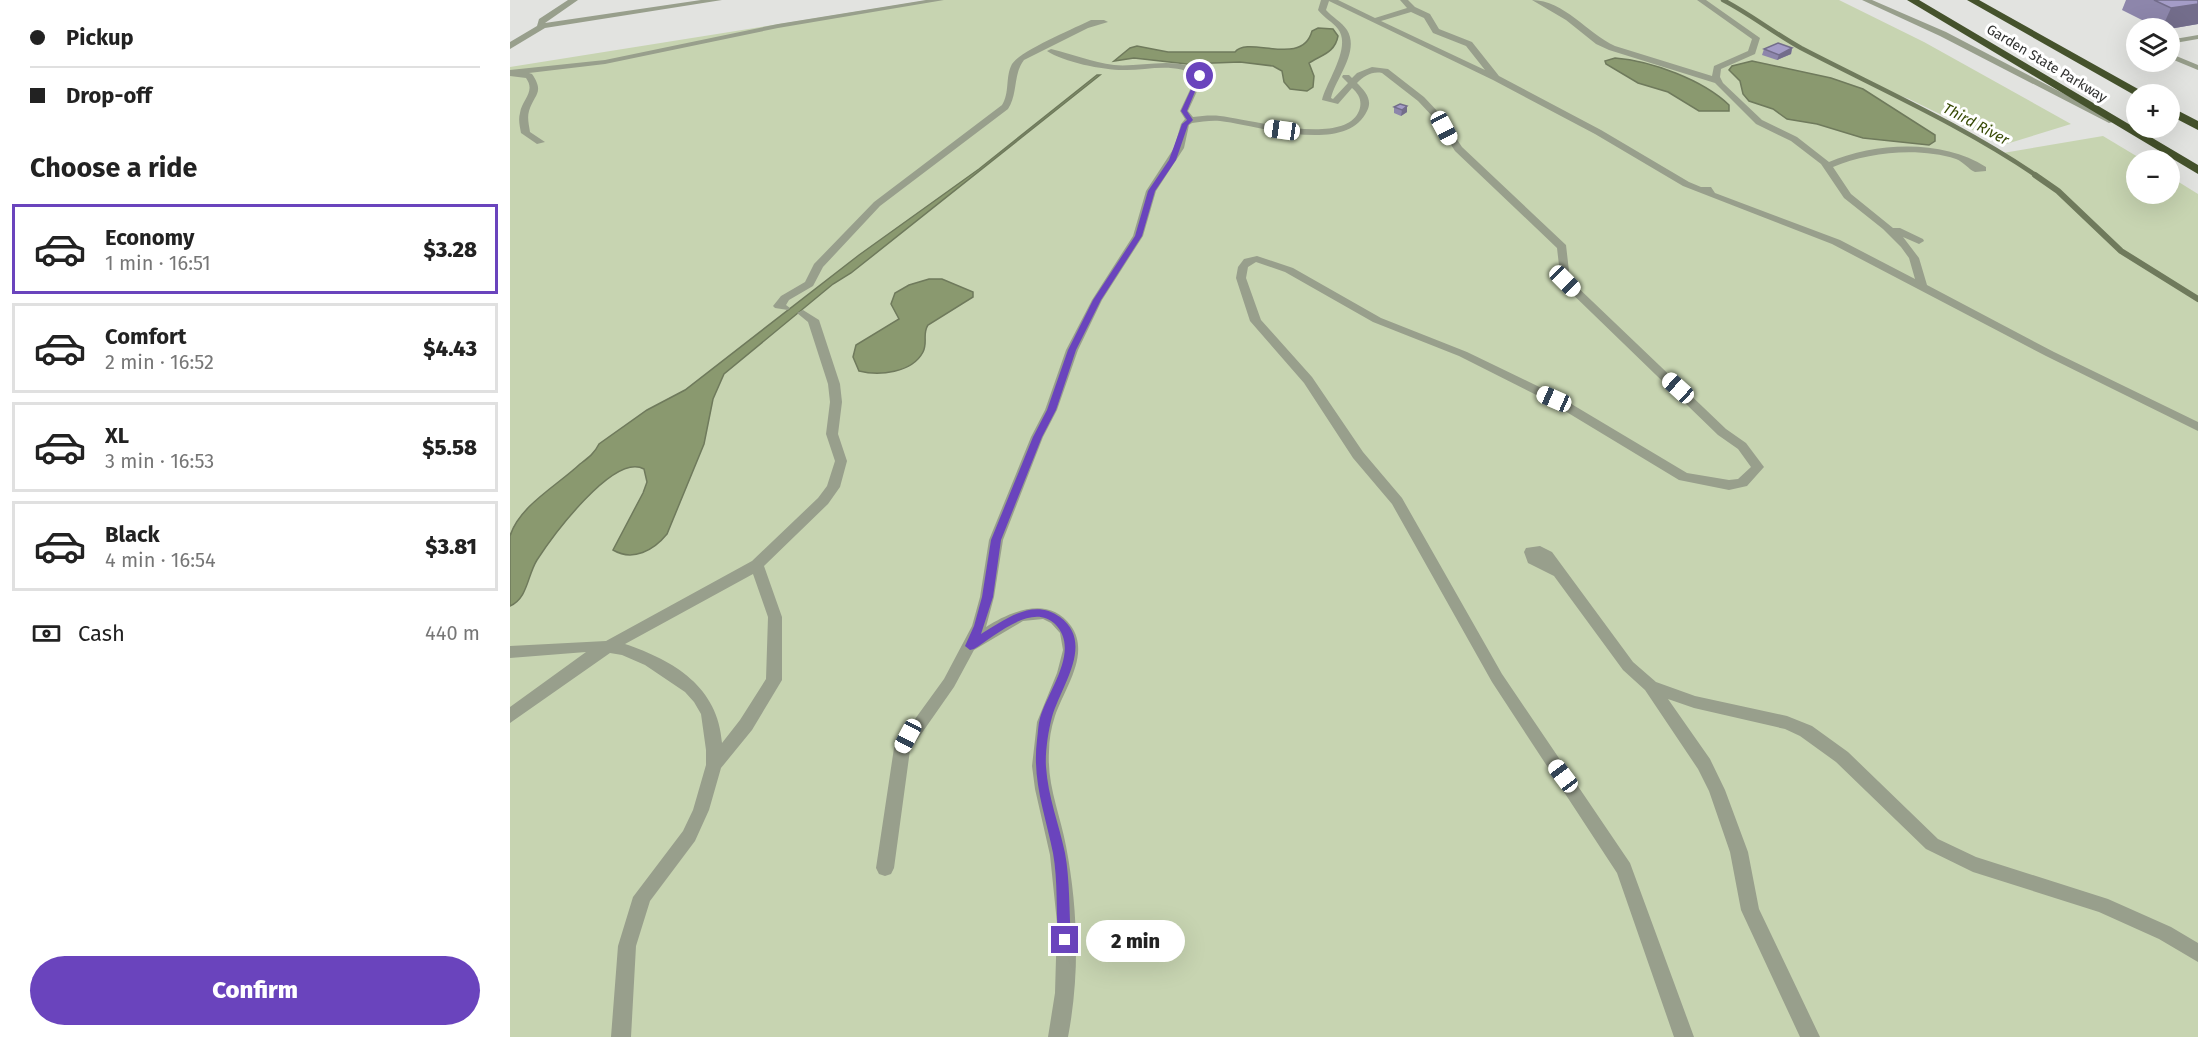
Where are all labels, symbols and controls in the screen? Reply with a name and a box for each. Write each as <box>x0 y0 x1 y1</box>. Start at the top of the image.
map controls <box>2126 18 2180 204</box>
button: layers <box>2126 18 2180 72</box>
street label: Garden State Parkway <box>1983 21 2110 106</box>
text: Pickup <box>66 24 134 51</box>
route start <box>1186 62 1213 89</box>
text: Drop-off <box>66 82 152 109</box>
button: + <box>2126 84 2180 138</box>
water label: Third River <box>1940 99 2013 150</box>
car <box>1428 108 1460 148</box>
car <box>1263 119 1301 141</box>
button: − <box>2126 150 2180 204</box>
text: Choose a ride <box>30 152 197 184</box>
icon: car <box>33 222 87 276</box>
text: Economy <box>105 224 194 251</box>
text: $3.28 <box>423 236 477 263</box>
text: 1 min · 16:51 <box>105 251 211 275</box>
car <box>1546 262 1584 300</box>
icon: car <box>33 321 87 375</box>
text: Comfort <box>105 323 186 350</box>
text: $4.43 <box>423 335 477 362</box>
text: 2 min · 16:52 <box>105 350 214 374</box>
car <box>1659 369 1697 407</box>
car <box>1534 383 1574 415</box>
icon: car <box>33 420 87 474</box>
text: XL <box>105 422 129 449</box>
text: $5.58 <box>422 434 477 461</box>
text: 3 min · 16:53 <box>105 449 214 473</box>
icon: car <box>33 519 87 573</box>
text: Black <box>105 521 160 548</box>
text: $3.81 <box>425 533 477 560</box>
text: 4 min · 16:54 <box>105 548 216 572</box>
icon: cash <box>30 617 63 650</box>
text: Cash <box>78 620 125 647</box>
text: 440 m <box>425 621 480 645</box>
car <box>892 716 924 756</box>
car <box>1545 756 1581 796</box>
callout: 2 min <box>1086 919 1185 961</box>
route end <box>1051 926 1078 953</box>
text: 2 min <box>1111 929 1160 953</box>
button: Confirm <box>30 956 480 1025</box>

